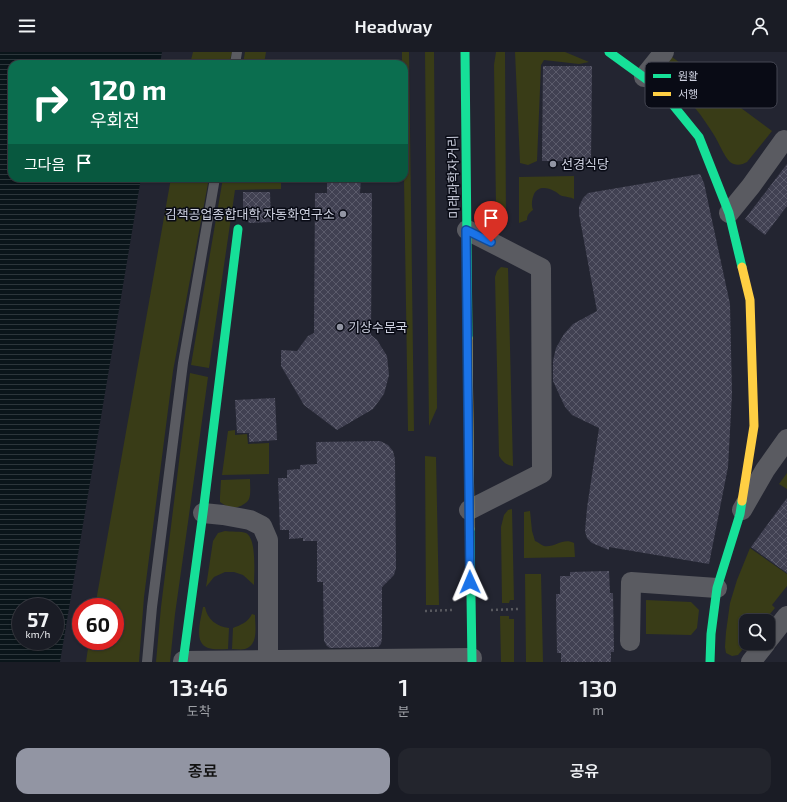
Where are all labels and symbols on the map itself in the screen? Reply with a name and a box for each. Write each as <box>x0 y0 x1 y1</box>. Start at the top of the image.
legend <box>645 62 777 108</box>
text: 원활 <box>678 69 698 82</box>
text: 서행 <box>678 87 698 100</box>
street label: 미래과학자거리 <box>444 135 462 219</box>
place label: 선경식당 <box>561 156 609 172</box>
marker: 선경식당 <box>548 159 558 169</box>
pin <box>474 201 508 242</box>
place label: 김책공업종합대학 자동화연구소 <box>165 206 335 222</box>
marker: 김책공업종합대학 자동화연구소 <box>338 209 348 219</box>
place label: 기상수문국 <box>348 319 408 335</box>
marker: 기상수문국 <box>335 322 345 332</box>
position arrow <box>449 561 491 603</box>
speed limit sign: 60 <box>72 598 124 650</box>

